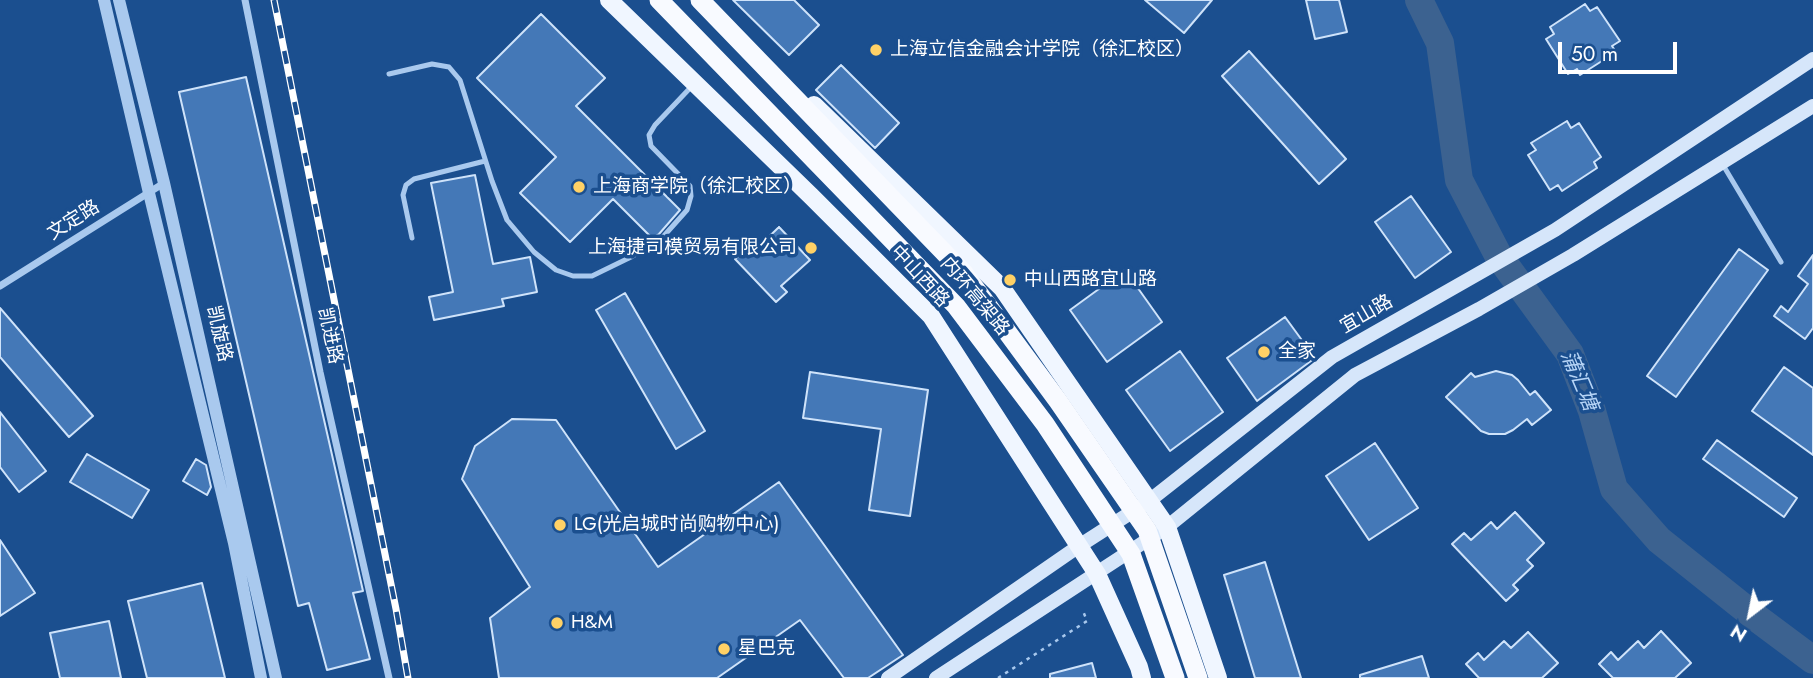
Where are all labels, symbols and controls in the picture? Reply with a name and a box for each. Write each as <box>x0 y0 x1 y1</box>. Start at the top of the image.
scale bar <box>1561 28 1680 72</box>
place label: 上海立信金融会计学院（徐汇校区） <box>890 39 1194 61</box>
text: 50 m <box>1571 39 1618 69</box>
marker: 上海立信金融会计学院（徐汇校区） <box>868 42 884 58</box>
place label: 上海商学院（徐汇校区） <box>593 176 802 198</box>
marker: 上海商学院（徐汇校区） <box>571 179 587 195</box>
street label: 文定路 <box>44 196 104 246</box>
place label: 上海捷司模贸易有限公司 <box>588 237 797 259</box>
marker: 上海捷司模贸易有限公司 <box>803 240 819 256</box>
street label: 中山西路 <box>885 241 953 313</box>
street label: 内环高架路 <box>935 253 1013 341</box>
place label: 中山西路宜山路 <box>1024 269 1157 291</box>
marker: 中山西路宜山路 <box>1002 272 1018 288</box>
street label: 宜山路 <box>1337 291 1397 339</box>
street label: 凯旋路 <box>200 304 236 364</box>
street label: 凯进路 <box>312 306 346 366</box>
place label: 全家 <box>1278 341 1316 363</box>
marker: 全家 <box>1256 344 1272 360</box>
water label: 蒲汇塘 <box>1554 347 1602 415</box>
place label: LG(光启城时尚购物中心) <box>574 514 779 536</box>
marker: LG(光启城时尚购物中心) <box>552 517 568 533</box>
north arrow <box>1715 580 1785 650</box>
place label: H&M <box>571 612 613 634</box>
marker: H&M <box>549 615 565 631</box>
text: N <box>1725 618 1752 649</box>
place label: 星巴克 <box>738 638 795 660</box>
marker: 星巴克 <box>716 641 732 657</box>

